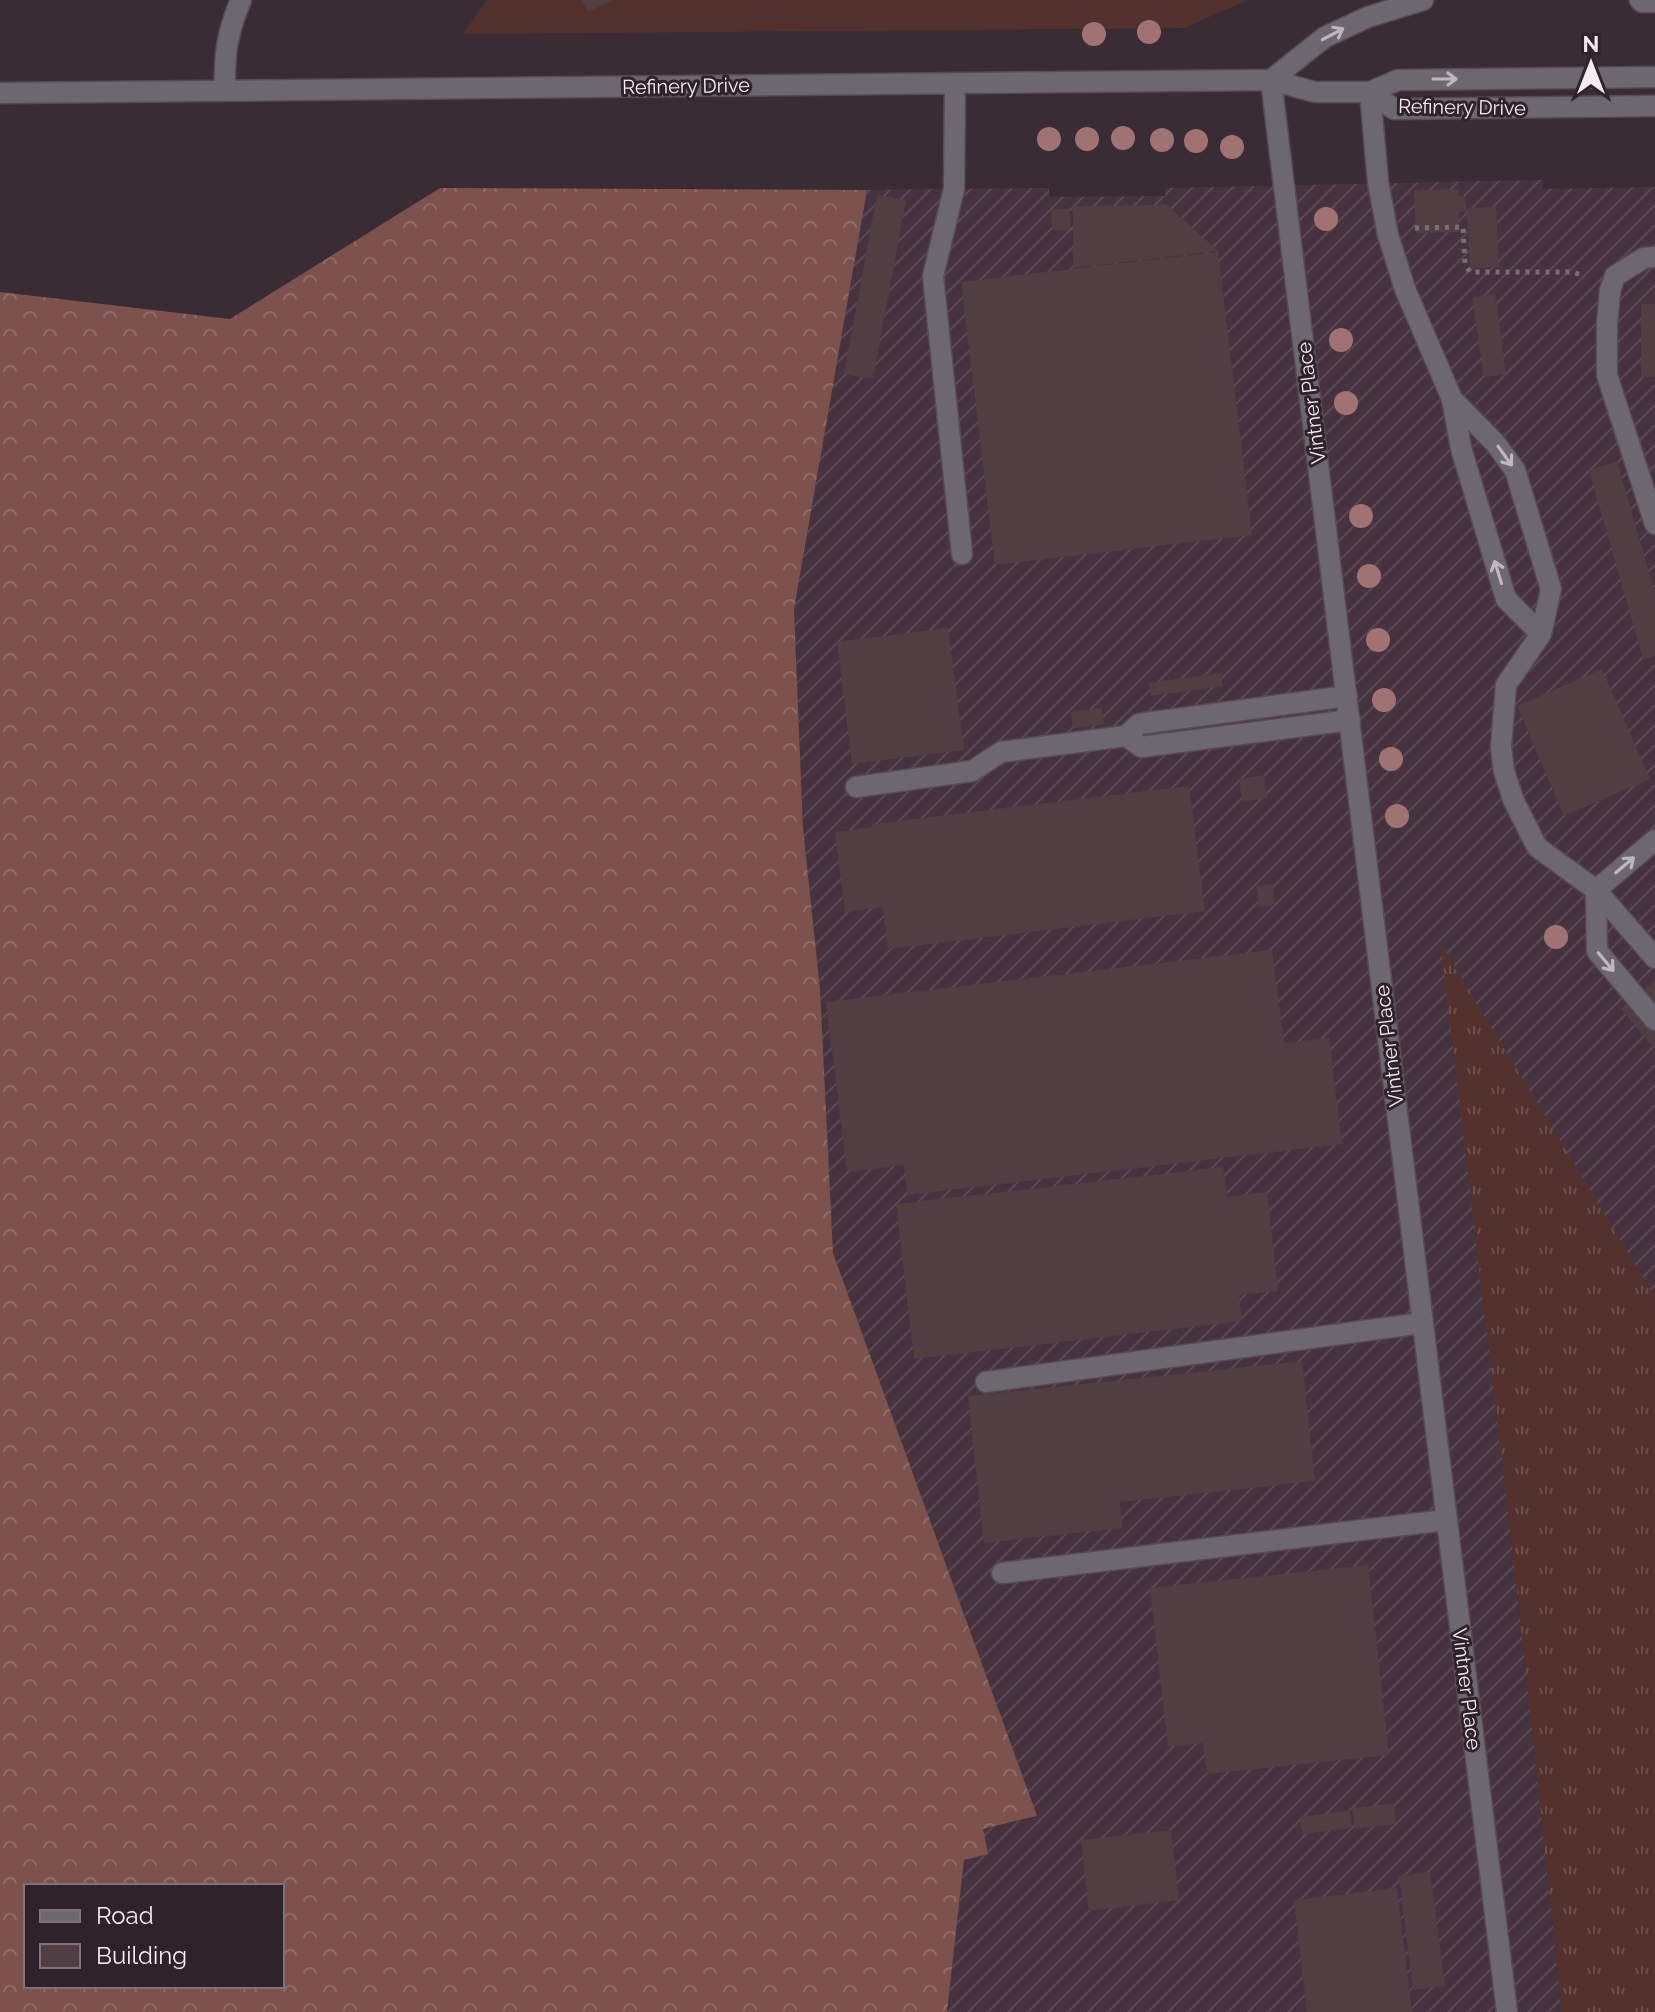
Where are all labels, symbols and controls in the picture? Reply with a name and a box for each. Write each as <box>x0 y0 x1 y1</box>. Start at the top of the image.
north arrow <box>1551 24 1631 104</box>
one-way arrow <box>1321 25 1345 41</box>
text: N <box>1583 31 1599 57</box>
one-way arrow <box>1431 71 1458 87</box>
street label: Refinery Drive <box>622 73 750 99</box>
street label: Refinery Drive <box>1398 94 1526 120</box>
street label: Vintner Place <box>1292 340 1330 465</box>
one-way arrow <box>1497 445 1513 467</box>
one-way arrow <box>1490 560 1504 585</box>
one-way arrow <box>1615 856 1635 874</box>
one-way arrow <box>1597 951 1615 972</box>
street label: Vintner Place <box>1370 983 1408 1108</box>
street label: Vintner Place <box>1448 1627 1486 1752</box>
legend <box>24 1884 284 1988</box>
text: Road <box>96 1901 154 1930</box>
text: Building <box>96 1941 187 1970</box>

